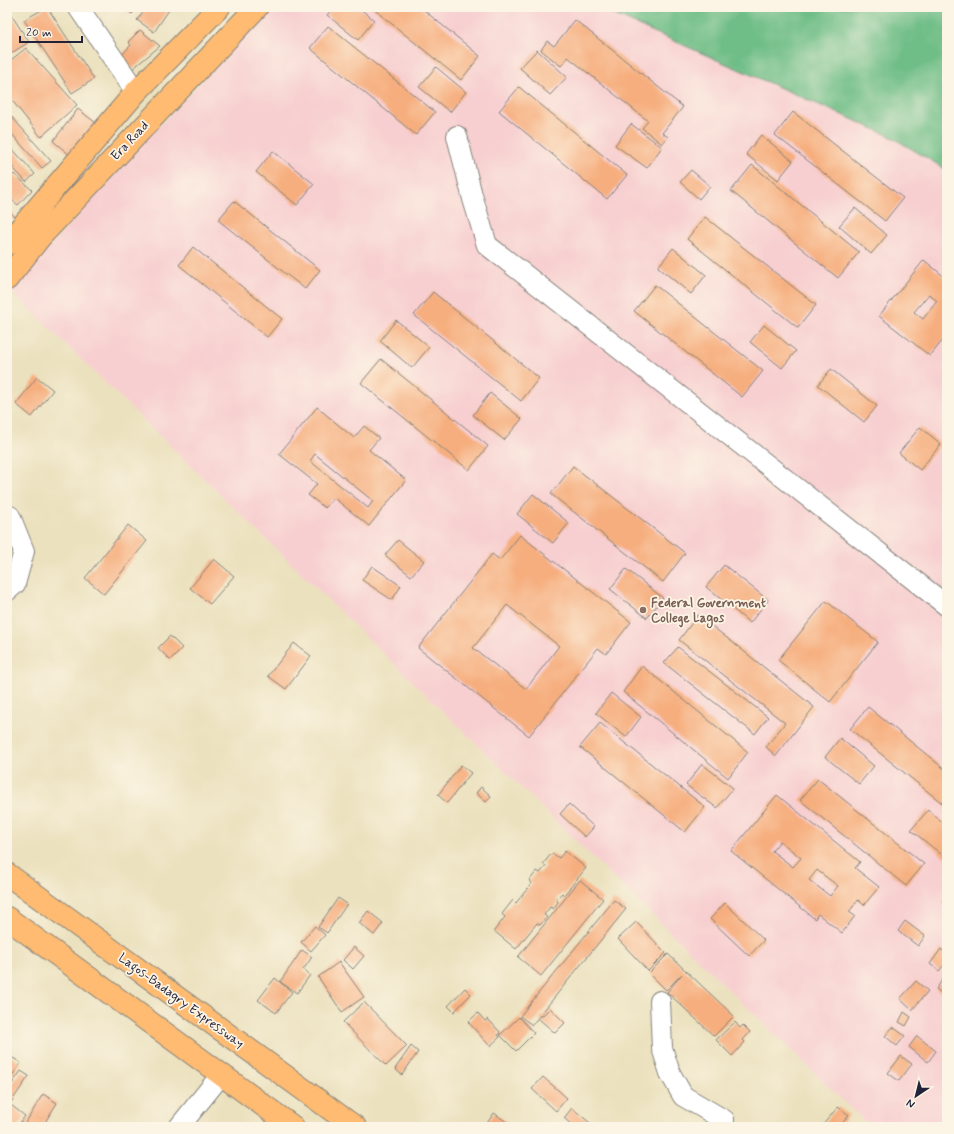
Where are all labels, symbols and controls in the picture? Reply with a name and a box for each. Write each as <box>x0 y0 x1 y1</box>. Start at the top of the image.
scale bar <box>20 18 82 44</box>
text: 20 m <box>26 25 52 41</box>
street label: Era Road <box>107 118 153 164</box>
place label: Federal Government College Lagos <box>651 595 766 629</box>
marker: Federal Government College Lagos <box>638 605 648 615</box>
street label: Lagos-Badagry Expressway <box>114 950 247 1054</box>
north arrow <box>896 1076 936 1116</box>
text: N <box>904 1096 918 1111</box>

